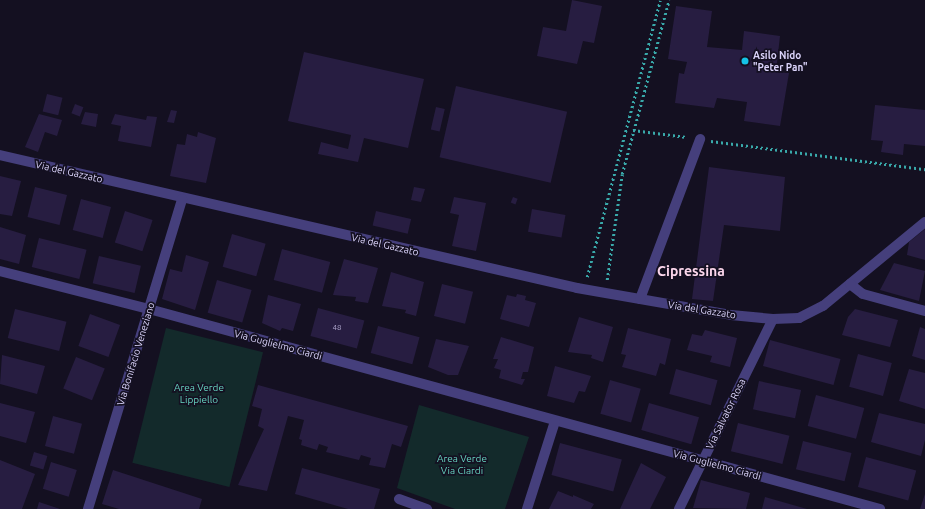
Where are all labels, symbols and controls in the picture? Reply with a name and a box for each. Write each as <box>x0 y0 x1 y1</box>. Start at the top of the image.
place label: Asilo Nido "Peter Pan" <box>753 49 808 72</box>
marker: Asilo Nido "Peter Pan" <box>740 56 750 66</box>
street label: Via del Gazzato <box>34 158 104 186</box>
street label: Via del Gazzato <box>350 231 420 259</box>
district label: Cipressina <box>657 263 725 279</box>
street label: Via del Gazzato <box>667 299 737 321</box>
street label: Via Bonifacio Veneziano <box>115 301 157 407</box>
house number: 48 <box>332 323 342 333</box>
street label: Via Guglielmo Ciardi <box>233 328 323 362</box>
street label: Via Salvator Rosa <box>704 377 748 451</box>
park label: Area Verde Lippiello <box>174 381 224 404</box>
street label: Via Guglielmo Ciardi <box>672 448 762 482</box>
park label: Area Verde Via Ciardi <box>437 452 487 476</box>

